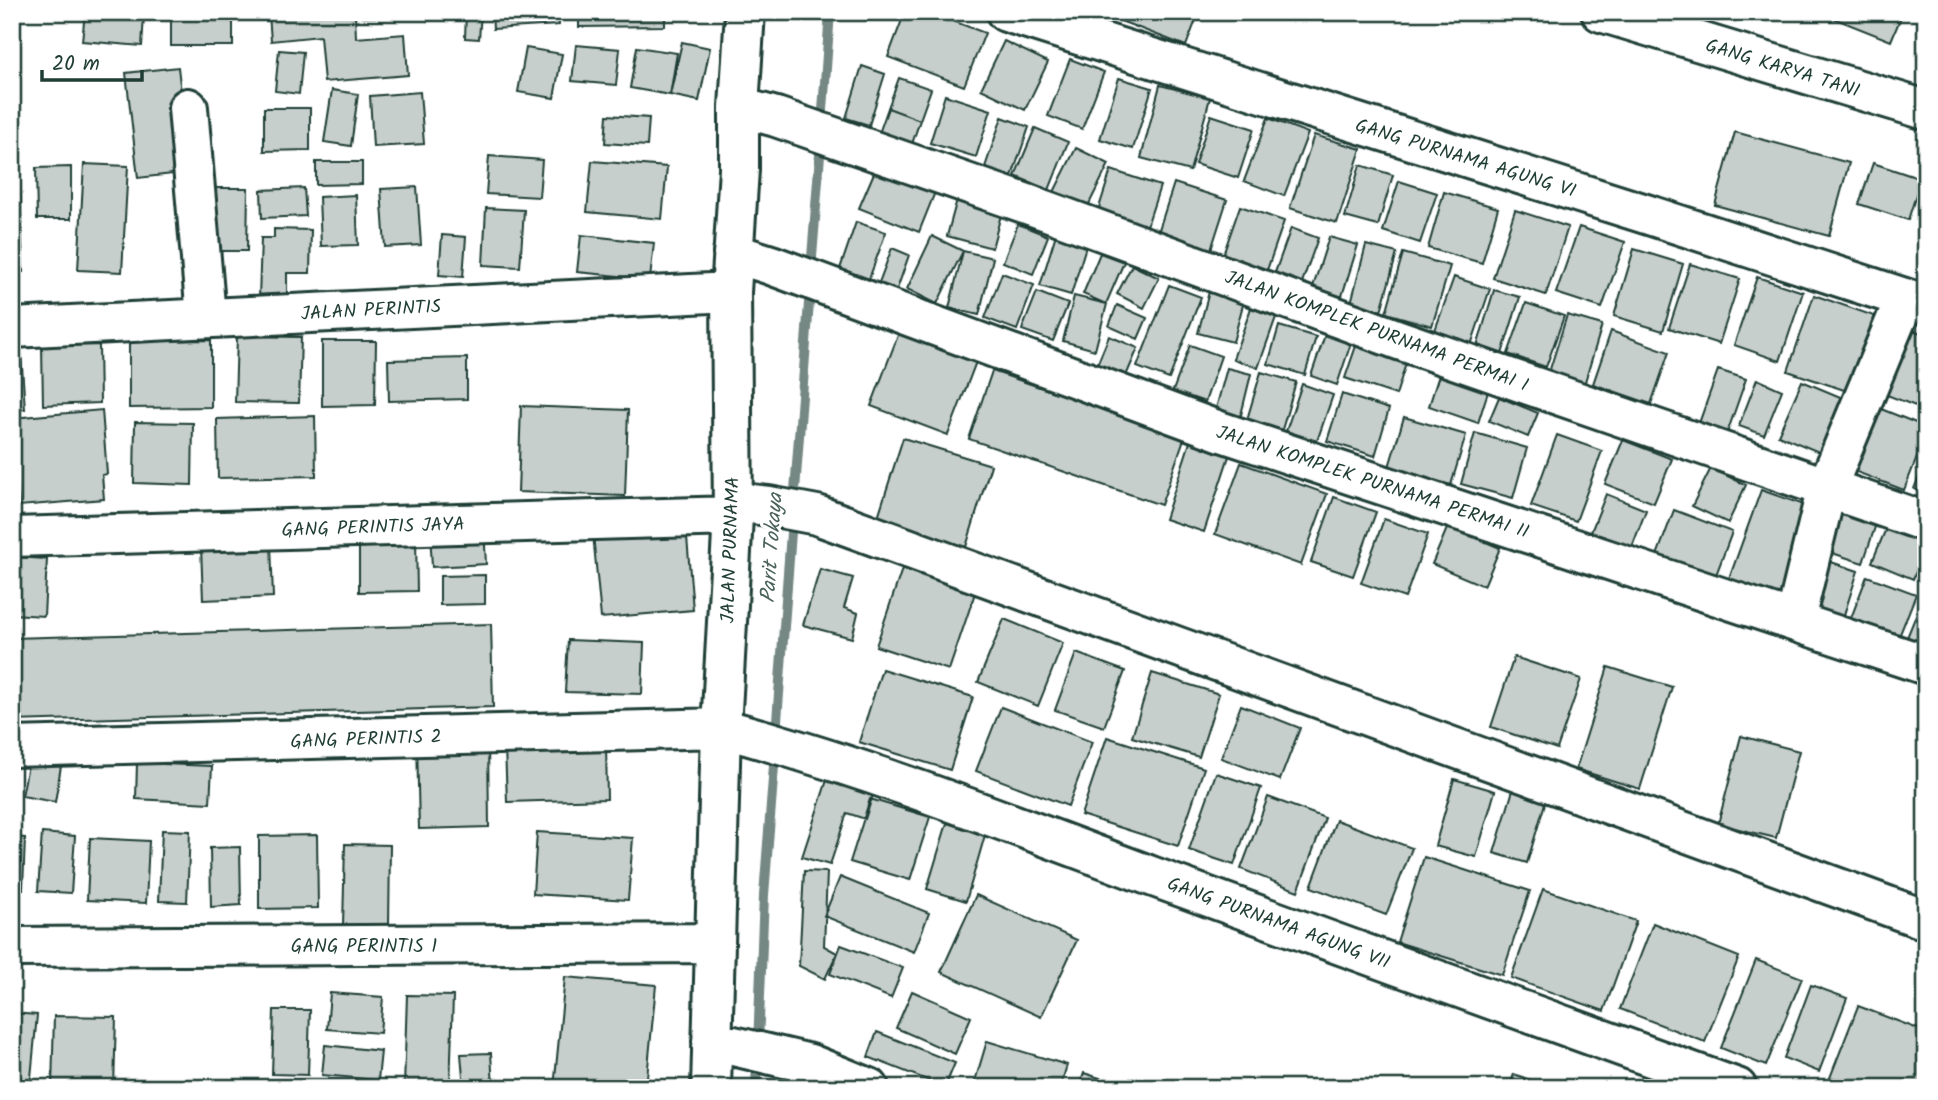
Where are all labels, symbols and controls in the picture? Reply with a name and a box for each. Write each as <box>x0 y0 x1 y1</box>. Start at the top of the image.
street label: GANG KARYA TANI <box>1702 31 1863 107</box>
scale bar <box>42 38 142 82</box>
text: 20 m <box>52 48 100 81</box>
street label: GANG PURNAMA AGUNG VI <box>1351 111 1580 207</box>
street label: JALAN KOMPLEK PURNAMA PERMAI I <box>1220 263 1532 401</box>
street label: JALAN PERINTIS <box>300 292 442 330</box>
street label: JALAN KOMPLEK PURNAMA PERMAI II <box>1212 418 1533 548</box>
street label: JALAN PURNAMA <box>713 476 749 624</box>
water label: Parit Tokaya <box>752 491 793 604</box>
street label: GANG PERINTIS JAYA <box>281 510 465 546</box>
street label: GANG PERINTIS 2 <box>290 722 442 758</box>
street label: GANG PURNAMA AGUNG VII <box>1163 870 1394 978</box>
street label: GANG PERINTIS 1 <box>291 932 437 962</box>

